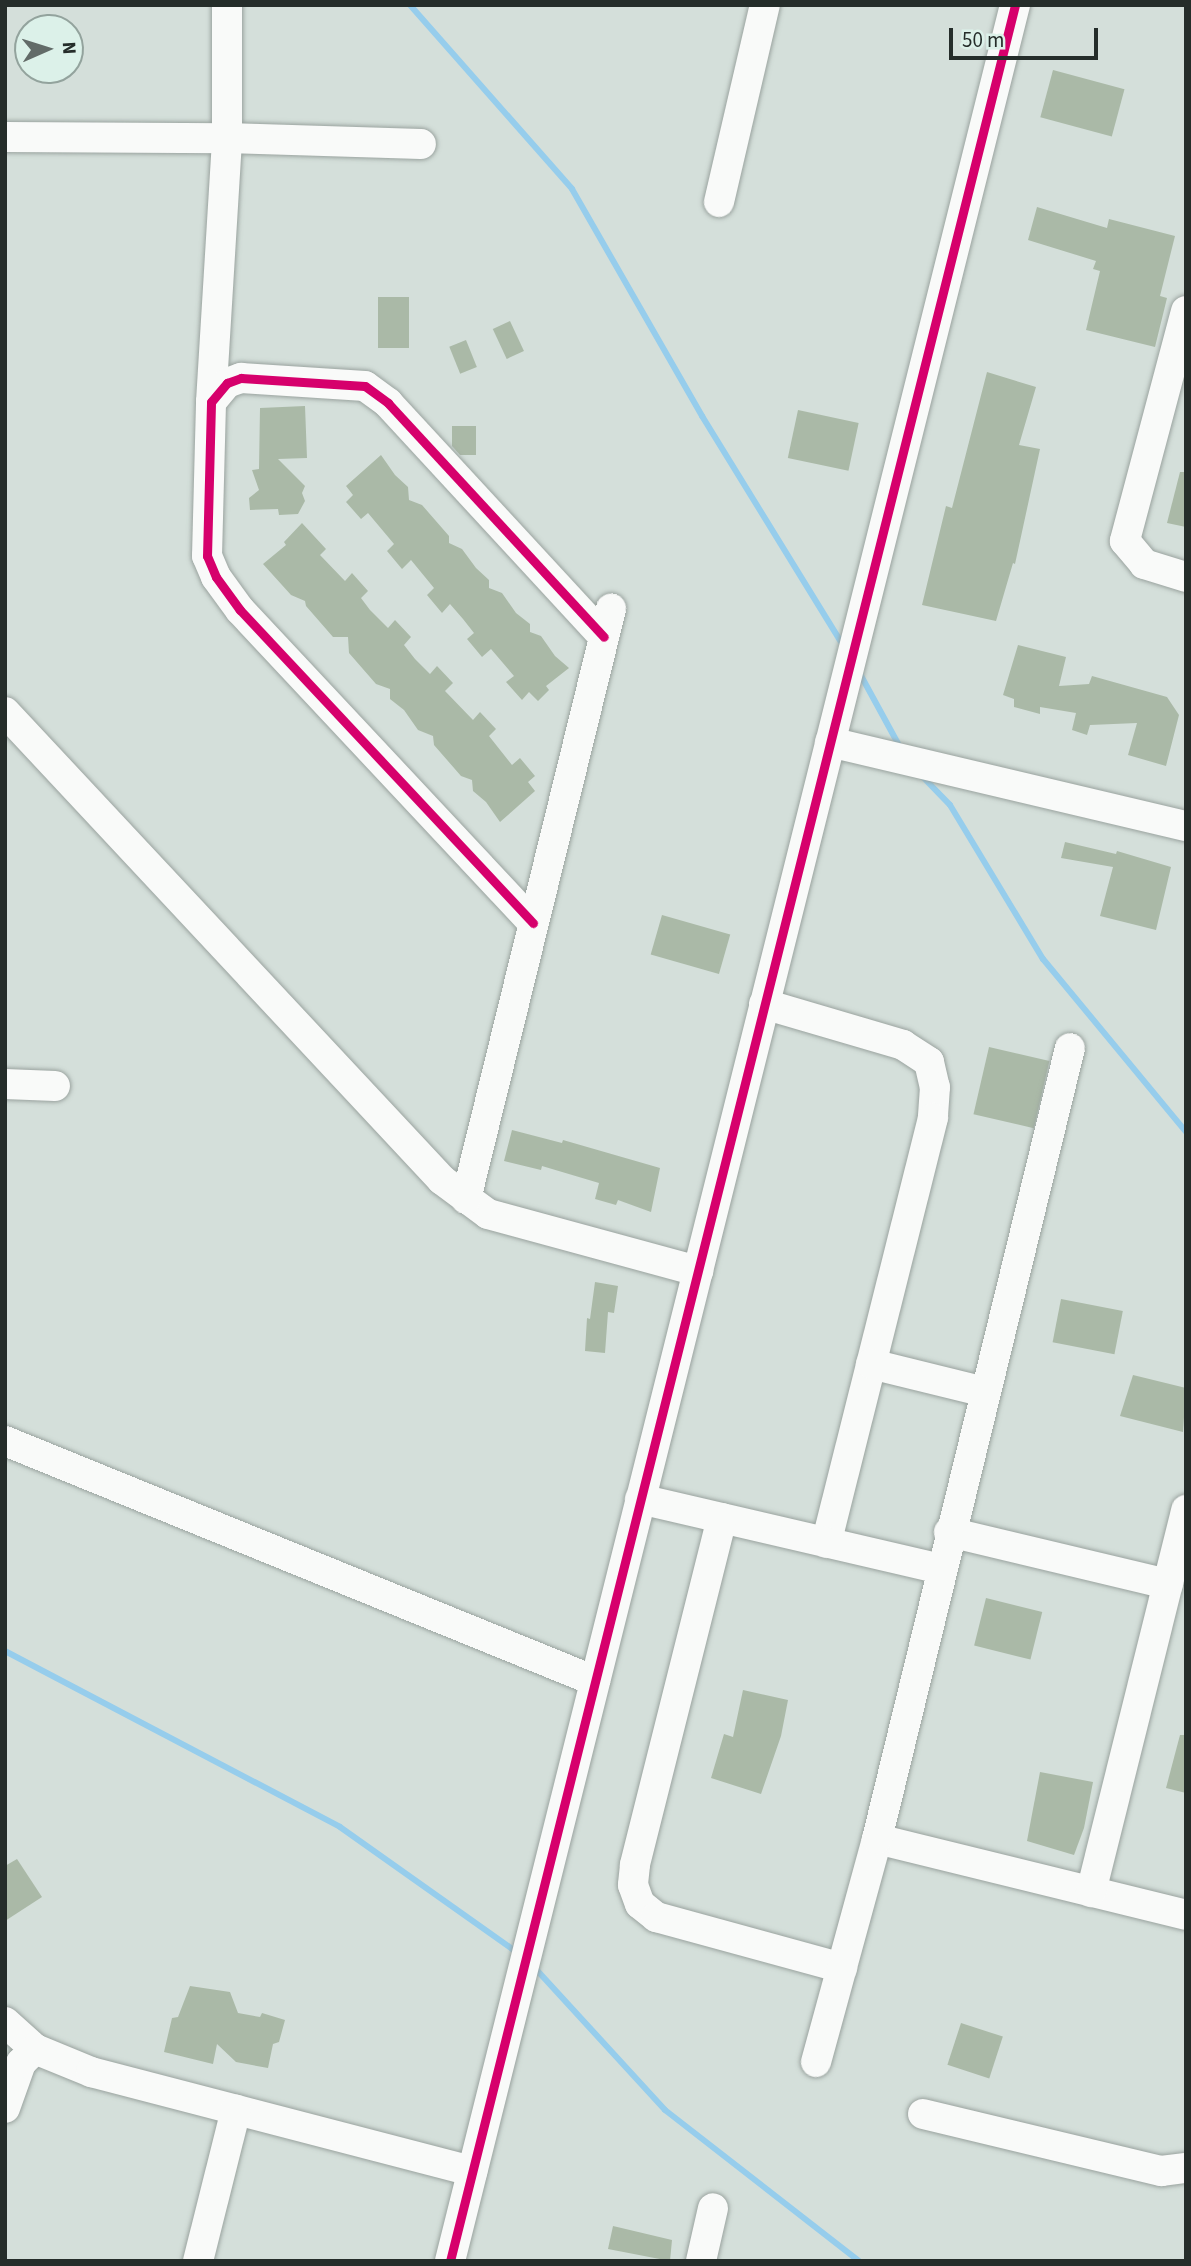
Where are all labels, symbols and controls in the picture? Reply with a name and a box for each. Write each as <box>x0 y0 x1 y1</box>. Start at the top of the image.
north arrow <box>14 14 84 84</box>
scale bar <box>953 14 1102 58</box>
text: 50 m <box>962 25 1004 55</box>
text: N <box>55 41 82 55</box>

